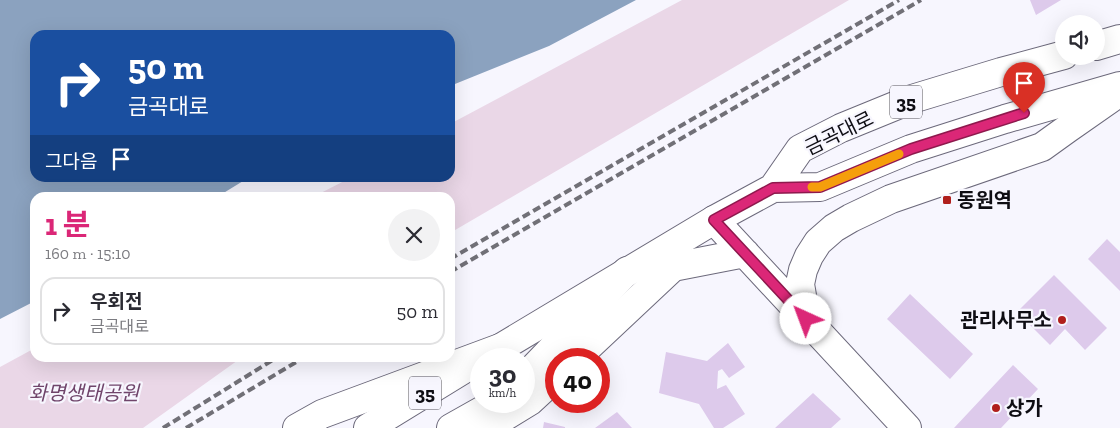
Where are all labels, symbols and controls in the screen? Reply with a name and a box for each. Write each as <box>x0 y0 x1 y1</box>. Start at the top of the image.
map controls <box>1055 15 1105 65</box>
button: sound <box>1055 15 1105 65</box>
text: 50 m <box>128 46 204 88</box>
icon: right <box>45 50 110 115</box>
pin <box>1003 62 1045 113</box>
icon: arrive <box>1010 69 1038 97</box>
road number: 35 <box>890 85 922 118</box>
text: 금곡대로 <box>128 93 209 120</box>
street label: 금곡대로 <box>801 106 877 160</box>
icon: arrive <box>107 145 135 173</box>
text: 그다음 <box>45 150 97 173</box>
place label: 동원역 <box>957 188 1012 212</box>
marker: 동원역 <box>941 194 953 206</box>
text: 1 분 <box>45 207 90 243</box>
button: close <box>388 209 440 261</box>
text: 160 m · 15:10 <box>45 244 130 263</box>
text: 우회전 <box>90 290 142 313</box>
position arrow <box>779 292 831 344</box>
icon: right <box>47 297 75 325</box>
text: 50 m <box>397 300 438 323</box>
place label: 관리사무소 <box>960 308 1052 332</box>
marker: 관리사무소 <box>1056 314 1068 326</box>
text: 금곡대로 <box>90 317 149 336</box>
speed limit sign: 40 <box>545 348 610 413</box>
text: 30 <box>489 359 516 389</box>
road number: 35 <box>409 376 441 409</box>
park label: 화명생태공원 <box>29 381 141 405</box>
text: km/h <box>489 386 516 400</box>
place label: 상가 <box>1006 396 1043 420</box>
marker: 상가 <box>990 402 1002 414</box>

